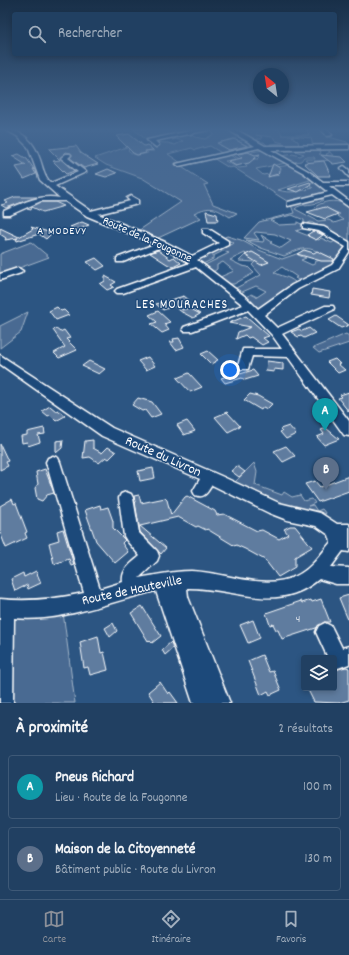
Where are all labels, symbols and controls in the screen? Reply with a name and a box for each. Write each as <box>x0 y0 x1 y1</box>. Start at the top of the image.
search box <box>12 12 337 56</box>
icon: search <box>26 23 48 45</box>
text: Rechercher <box>58 23 122 45</box>
north arrow <box>253 68 289 104</box>
street label: Route de la Fougonne <box>99 213 195 267</box>
district label: A MODEVY <box>37 224 87 240</box>
district label: LES MOURACHES <box>136 296 228 315</box>
your location <box>220 360 240 380</box>
pin: A <box>312 398 338 431</box>
street label: Route du Livron <box>122 431 204 483</box>
pin: B <box>313 457 339 490</box>
street label: Route de Hauteville <box>80 571 184 611</box>
house number: 4 <box>296 611 301 628</box>
map controls <box>301 655 337 691</box>
button: layers <box>301 655 337 691</box>
text: À proximité <box>16 717 88 741</box>
text: 2 résultats <box>279 720 333 739</box>
text: Pneus Richard <box>55 767 134 789</box>
text: A <box>26 778 34 797</box>
text: 100 m <box>303 778 332 797</box>
text: Lieu · Route de la Fougonne <box>55 789 188 808</box>
text: Maison de la Citoyenneté <box>55 839 196 861</box>
text: B <box>27 850 33 869</box>
text: 130 m <box>304 850 332 869</box>
text: Bâtiment public · Route du Livron <box>55 861 216 880</box>
tab: Carte <box>43 908 66 948</box>
tab: Itinéraire <box>151 908 191 948</box>
tab: Favoris <box>276 908 306 948</box>

